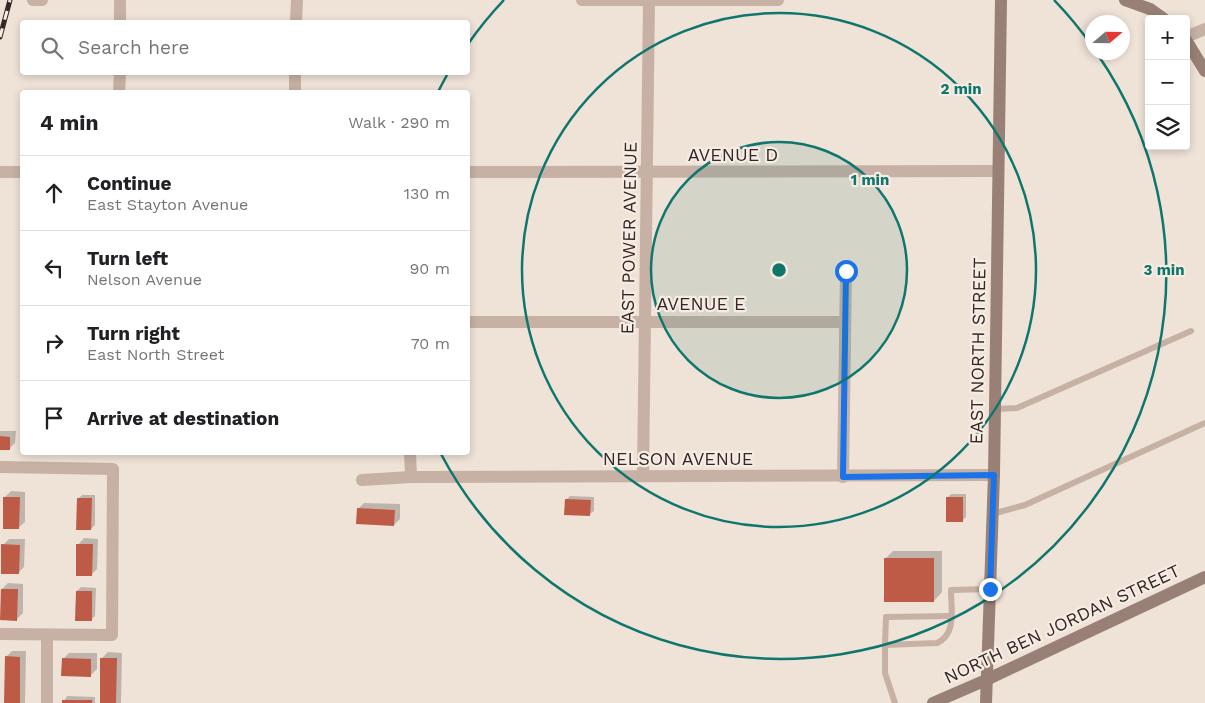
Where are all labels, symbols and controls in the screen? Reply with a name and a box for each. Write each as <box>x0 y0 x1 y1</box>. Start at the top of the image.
north arrow <box>1085 15 1130 60</box>
map controls <box>1145 15 1190 150</box>
button: + <box>1145 15 1190 60</box>
search box <box>20 20 470 75</box>
icon: search <box>38 34 66 62</box>
text: Search here <box>78 36 189 59</box>
button: − <box>1145 60 1190 105</box>
text: 2 min <box>940 80 982 98</box>
button: layers <box>1145 105 1190 150</box>
text: 4 min <box>40 110 98 135</box>
text: Walk · 290 m <box>348 113 450 132</box>
street label: EAST POWER AVENUE <box>616 142 641 334</box>
street label: AVENUE D <box>688 144 778 165</box>
text: 1 min <box>851 171 889 189</box>
text: Continue <box>87 172 171 195</box>
icon: ahead <box>40 179 68 207</box>
text: 130 m <box>404 184 450 203</box>
text: East Stayton Avenue <box>87 195 248 214</box>
text: Turn left <box>87 247 168 270</box>
icon: left <box>40 254 68 282</box>
street label: EAST NORTH STREET <box>965 257 990 445</box>
text: 90 m <box>409 259 450 278</box>
route start <box>835 260 858 283</box>
centre of rings <box>770 261 788 279</box>
text: 3 min <box>1144 261 1184 279</box>
text: Nelson Avenue <box>87 270 202 289</box>
street label: AVENUE E <box>656 293 746 314</box>
text: Turn right <box>87 322 180 345</box>
icon: right <box>40 329 68 357</box>
text: 70 m <box>411 334 450 353</box>
text: East North Street <box>87 345 224 364</box>
icon: arrive <box>40 404 68 432</box>
text: Arrive at destination <box>87 407 279 430</box>
street label: NELSON AVENUE <box>603 448 753 469</box>
street label: NORTH BEN JORDAN STREET <box>941 560 1183 688</box>
route end <box>979 578 1002 601</box>

